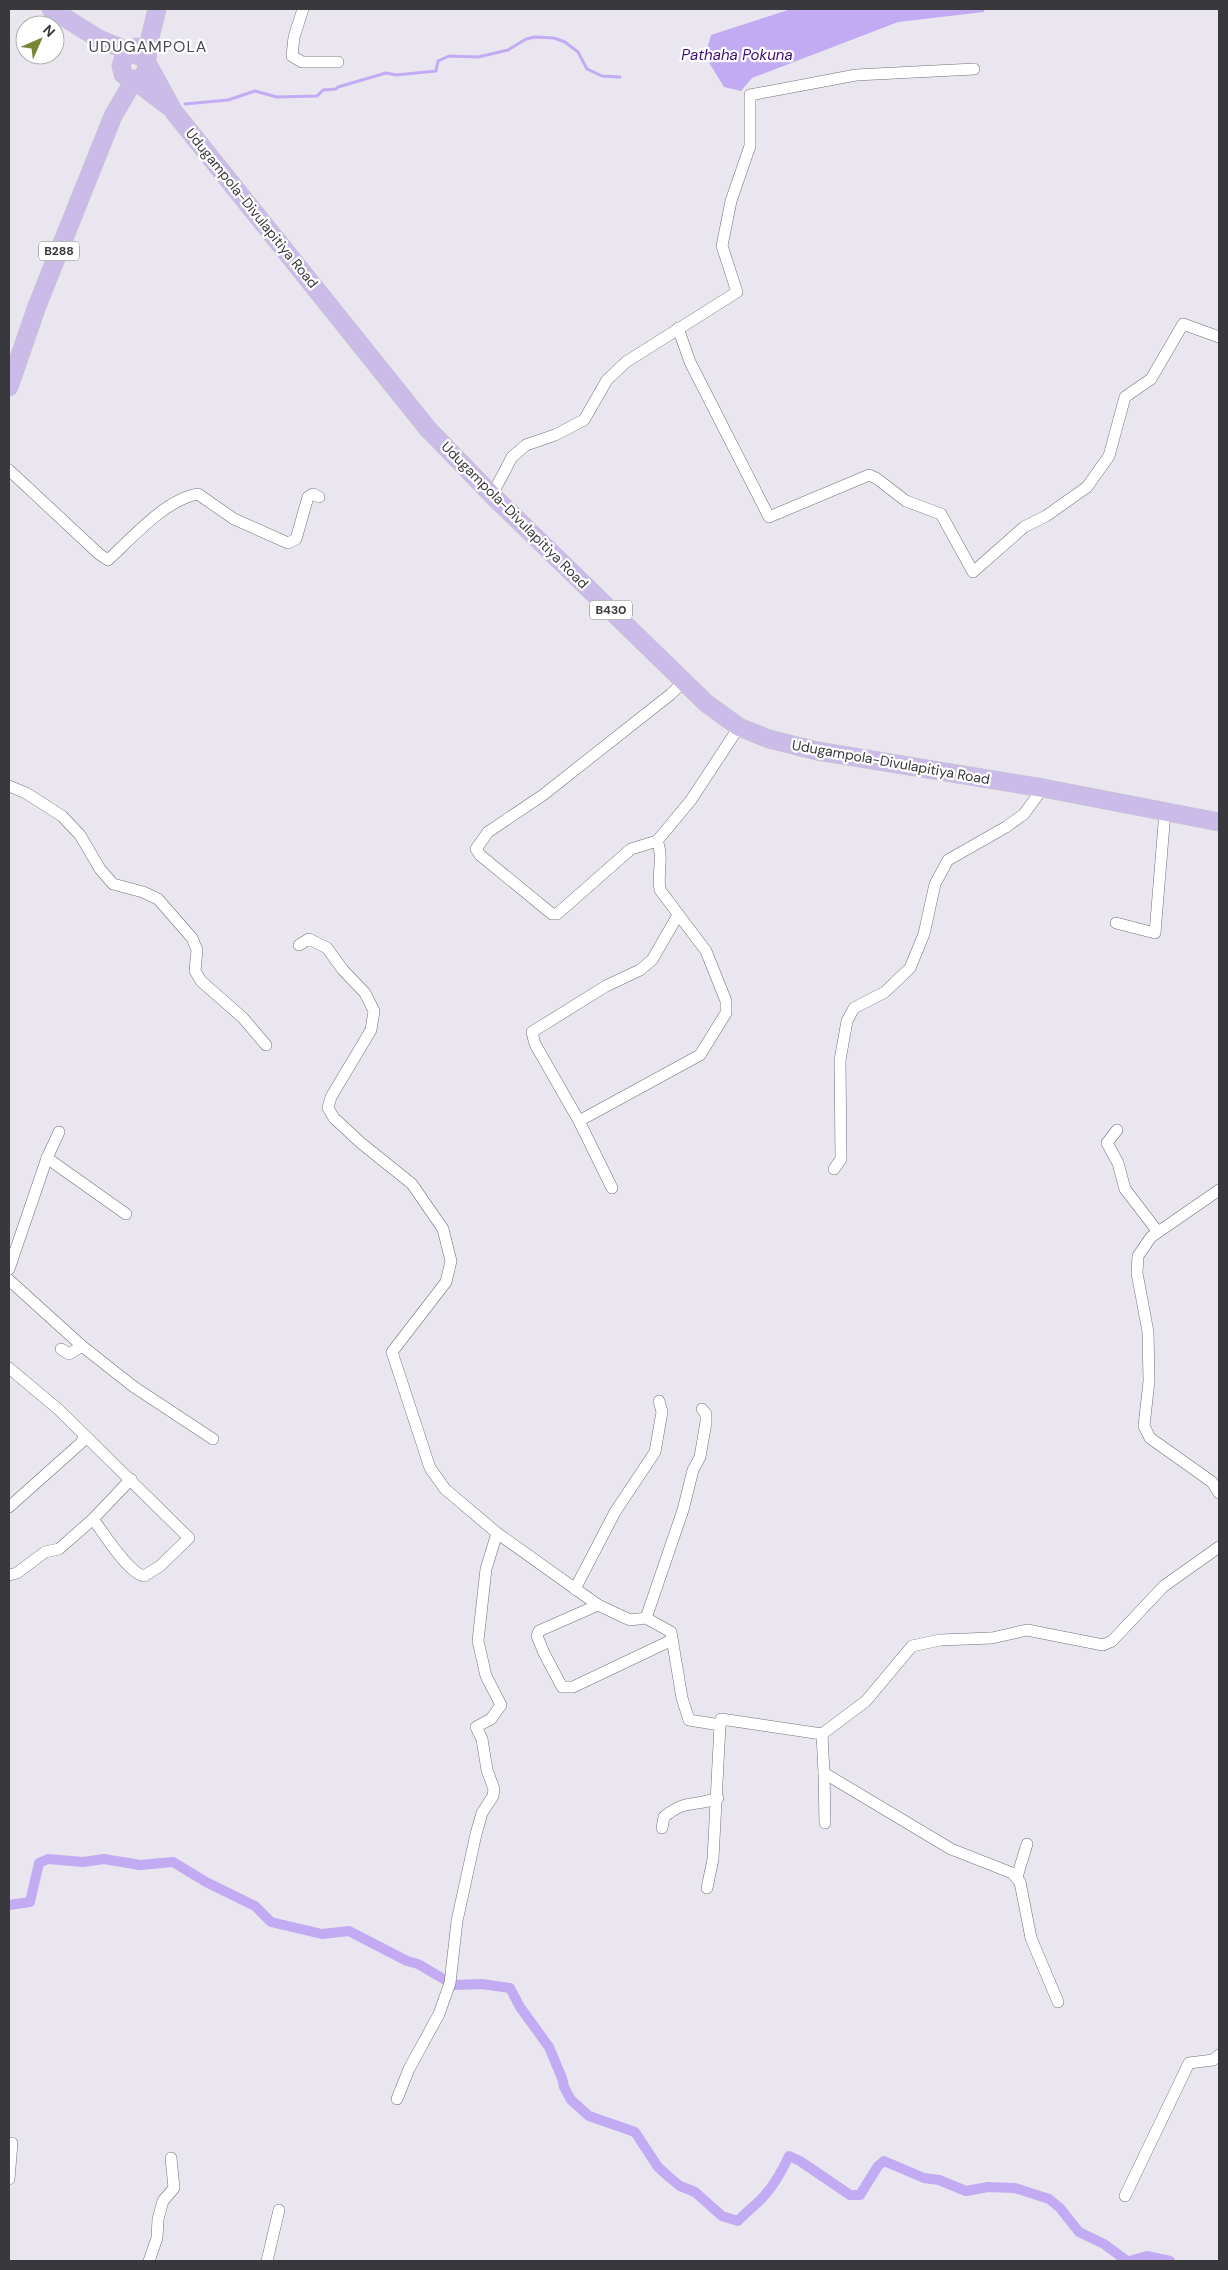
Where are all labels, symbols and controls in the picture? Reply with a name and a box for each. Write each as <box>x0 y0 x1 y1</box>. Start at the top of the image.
north arrow <box>15 15 65 65</box>
text: N <box>39 21 59 41</box>
district label: UDUGAMPOLA <box>89 36 207 57</box>
water label: Pathaha Pokuna <box>681 45 793 65</box>
street label: Udugampola-Divulapitiya Road <box>182 124 322 292</box>
road number: B288 <box>39 242 79 260</box>
street label: Udugampola-Divulapitiya Road <box>438 438 592 592</box>
road number: B430 <box>590 600 632 620</box>
street label: Udugampola-Divulapitiya Road <box>791 736 991 788</box>

